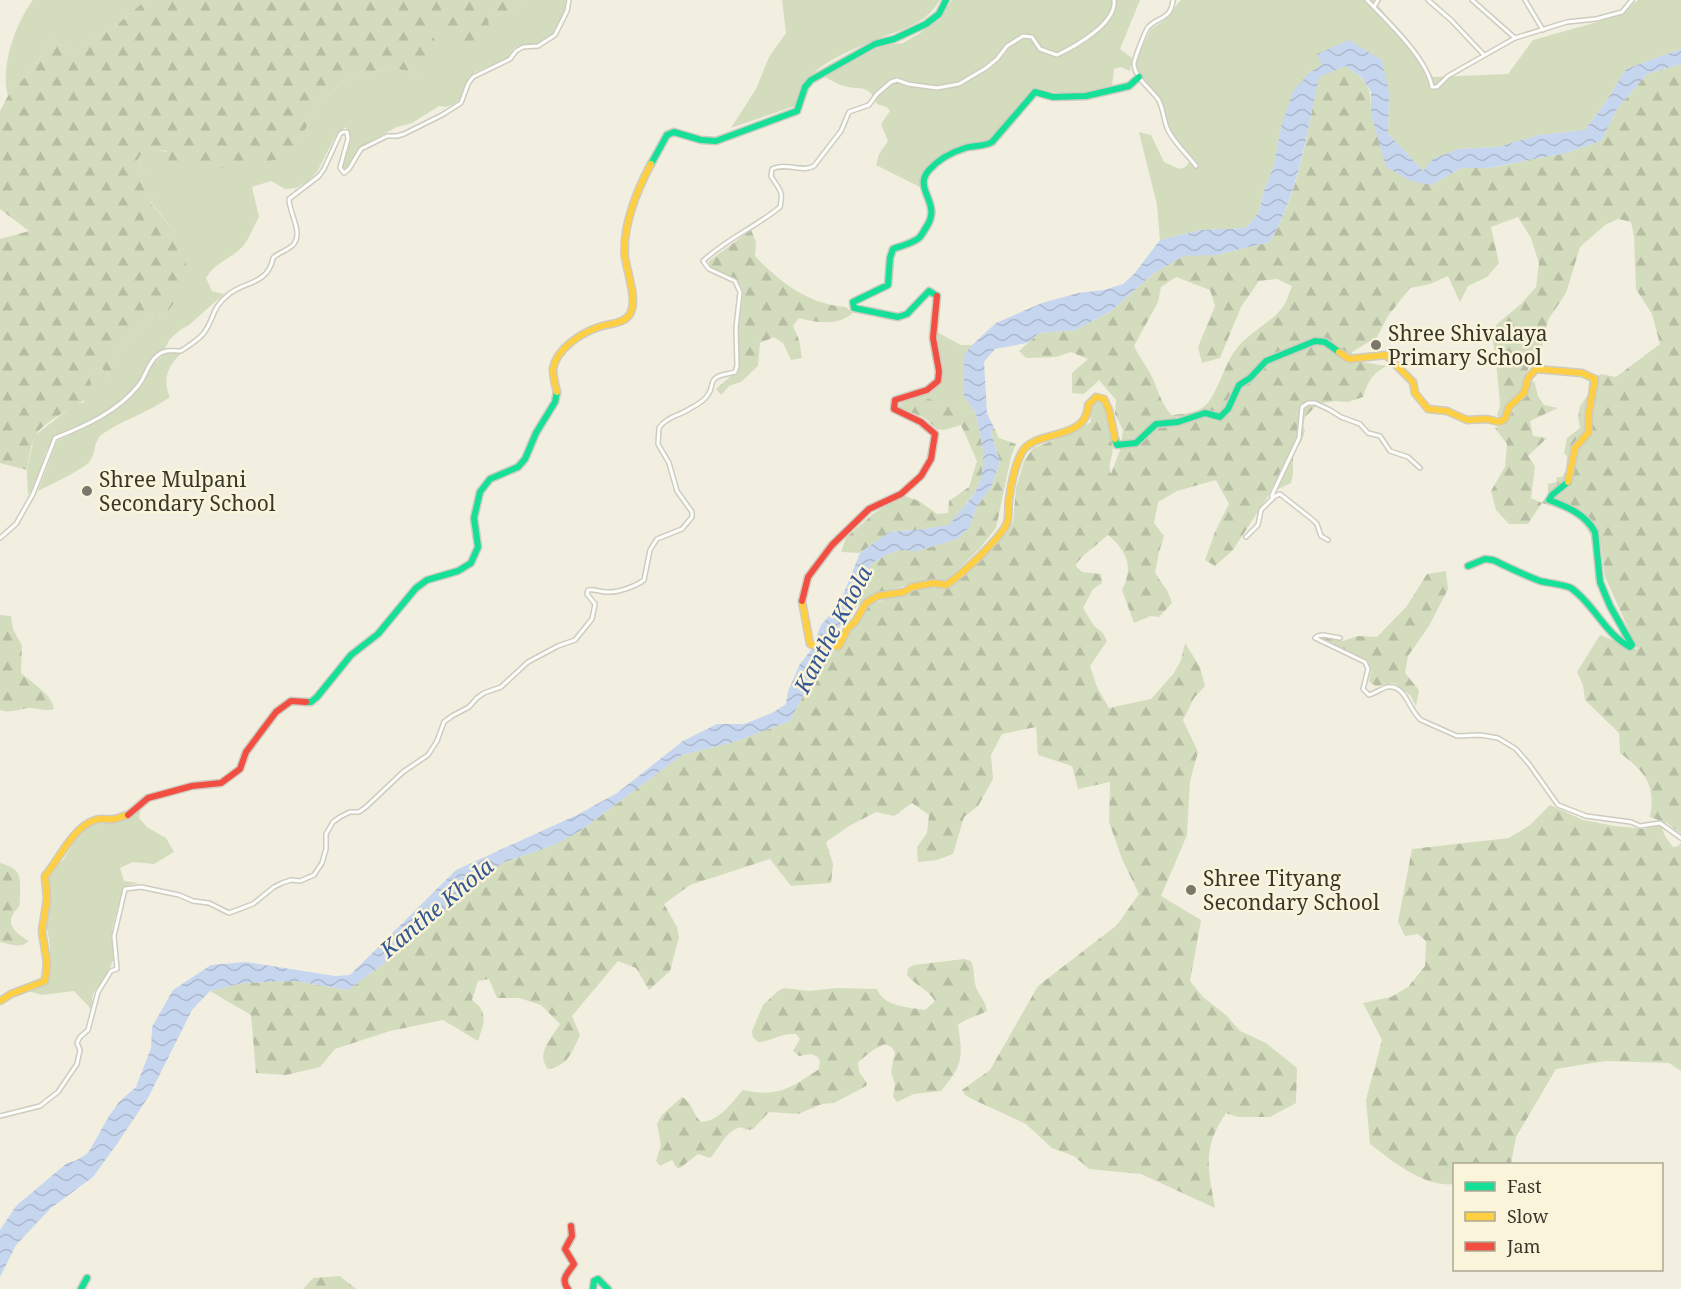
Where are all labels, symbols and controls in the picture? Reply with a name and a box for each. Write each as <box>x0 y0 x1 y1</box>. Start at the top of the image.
place label: Shree Shivalaya Primary School <box>1388 319 1548 371</box>
marker: Shree Shivalaya Primary School <box>1369 338 1383 352</box>
place label: Shree Mulpani Secondary School <box>99 465 276 517</box>
marker: Shree Mulpani Secondary School <box>80 484 94 498</box>
water label: Kanthe Khola <box>785 560 878 699</box>
water label: Kanthe Khola <box>372 850 499 964</box>
place label: Shree Tityang Secondary School <box>1203 864 1380 916</box>
marker: Shree Tityang Secondary School <box>1184 883 1198 897</box>
legend <box>1453 1163 1663 1271</box>
text: Fast <box>1507 1174 1542 1198</box>
text: Slow <box>1507 1204 1549 1228</box>
text: Jam <box>1506 1234 1541 1258</box>

